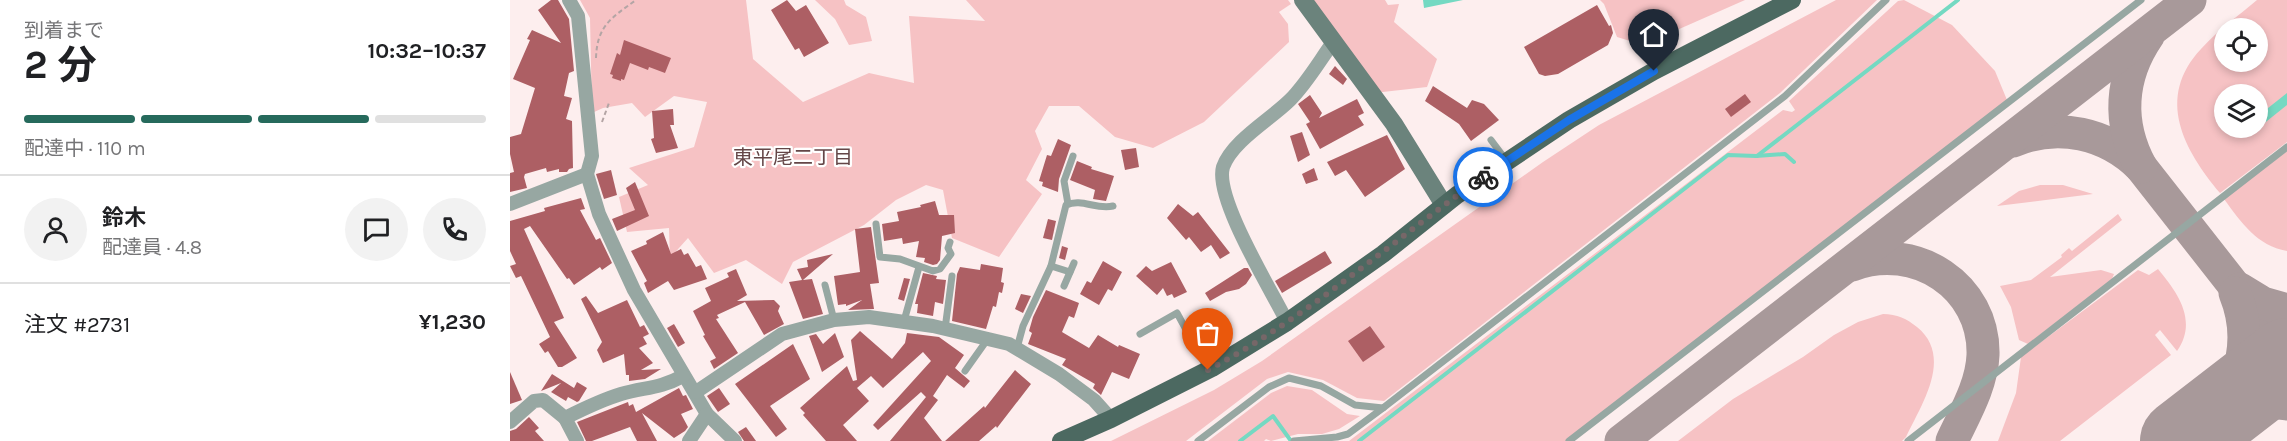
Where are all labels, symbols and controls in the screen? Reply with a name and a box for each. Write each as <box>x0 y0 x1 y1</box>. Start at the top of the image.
pin <box>1628 9 1679 71</box>
icon: home <box>1637 18 1670 51</box>
map controls <box>2214 18 2268 138</box>
button: locate <box>2214 18 2268 72</box>
text: 到着まで <box>24 19 104 42</box>
text: 10:32–10:37 <box>367 38 486 64</box>
text: 2 分 <box>24 42 96 88</box>
button: layers <box>2214 84 2268 138</box>
text: 配達中 · 110 m <box>24 137 146 160</box>
district label: 東平尾二丁目 <box>733 146 853 169</box>
courier <box>1453 147 1513 207</box>
icon: bike <box>1467 161 1500 194</box>
button: person <box>24 198 87 261</box>
button: chat <box>345 198 408 261</box>
button: phone <box>423 198 486 261</box>
text: 鈴木 <box>102 205 146 231</box>
text: 配達員 · 4.8 <box>102 236 202 259</box>
pin <box>1182 308 1233 370</box>
text: ¥1,230 <box>419 309 486 335</box>
text: 注文 #2731 <box>24 312 130 338</box>
icon: bag <box>1191 317 1224 350</box>

